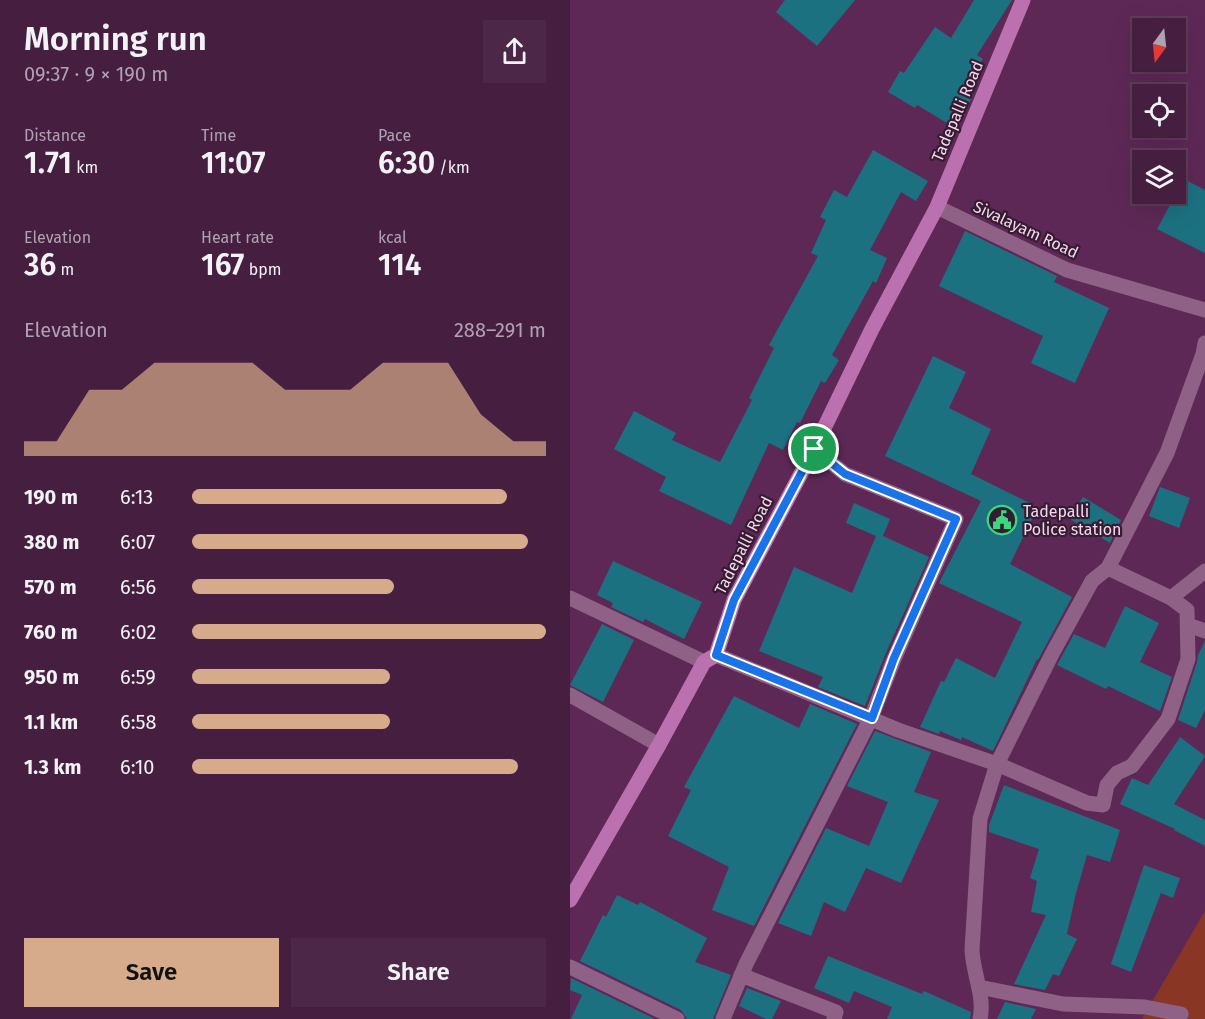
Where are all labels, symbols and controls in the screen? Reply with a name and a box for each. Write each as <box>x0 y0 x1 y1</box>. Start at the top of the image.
north arrow <box>1132 18 1186 72</box>
map controls <box>1132 18 1186 204</box>
text: Morning run <box>24 19 207 59</box>
button: share <box>483 20 546 83</box>
street label: Tadepalli Road <box>928 58 987 164</box>
text: 09:37 · 9 × 190 m <box>24 62 168 86</box>
button: locate <box>1132 84 1186 138</box>
text: Distance <box>24 126 86 145</box>
text: Time <box>201 126 236 145</box>
text: Pace <box>378 126 411 145</box>
text: 1.71 <box>24 145 72 181</box>
text: 11:07 <box>201 145 266 181</box>
text: 6:30 <box>378 145 435 181</box>
button: layers <box>1132 150 1186 204</box>
text: km <box>72 158 98 177</box>
text: /km <box>435 158 470 177</box>
street label: Sivalayam Road <box>970 197 1081 262</box>
text: Elevation <box>24 228 91 247</box>
text: Heart rate <box>201 228 274 247</box>
text: kcal <box>378 228 407 247</box>
text: 36 <box>24 247 56 283</box>
text: 167 <box>201 247 244 283</box>
text: 114 <box>378 247 422 283</box>
text: m <box>56 260 74 279</box>
text: bpm <box>244 260 281 279</box>
text: Elevation <box>24 318 108 342</box>
text: 288–291 m <box>454 318 546 342</box>
pin <box>788 423 839 474</box>
icon: arrive <box>797 432 830 465</box>
text: 190 m <box>24 485 78 509</box>
text: 6:13 <box>120 485 153 509</box>
street label: Tadepalli Road <box>711 493 776 597</box>
place label: Tadepalli Police station <box>1023 502 1122 539</box>
public building icon: Tadepalli Police station <box>986 504 1018 536</box>
text: 380 m <box>24 530 79 554</box>
text: 6:07 <box>120 530 155 554</box>
text: 570 m <box>24 575 77 599</box>
text: 6:56 <box>120 575 156 599</box>
text: 760 m <box>24 620 78 644</box>
text: 6:02 <box>120 620 156 644</box>
text: 950 m <box>24 665 79 689</box>
text: 6:59 <box>120 665 156 689</box>
text: 1.1 km <box>24 710 78 734</box>
text: 6:58 <box>120 710 157 734</box>
text: 1.3 km <box>24 755 81 779</box>
text: 6:10 <box>120 755 154 779</box>
button: Save <box>24 938 279 1007</box>
button: Share <box>291 938 546 1007</box>

